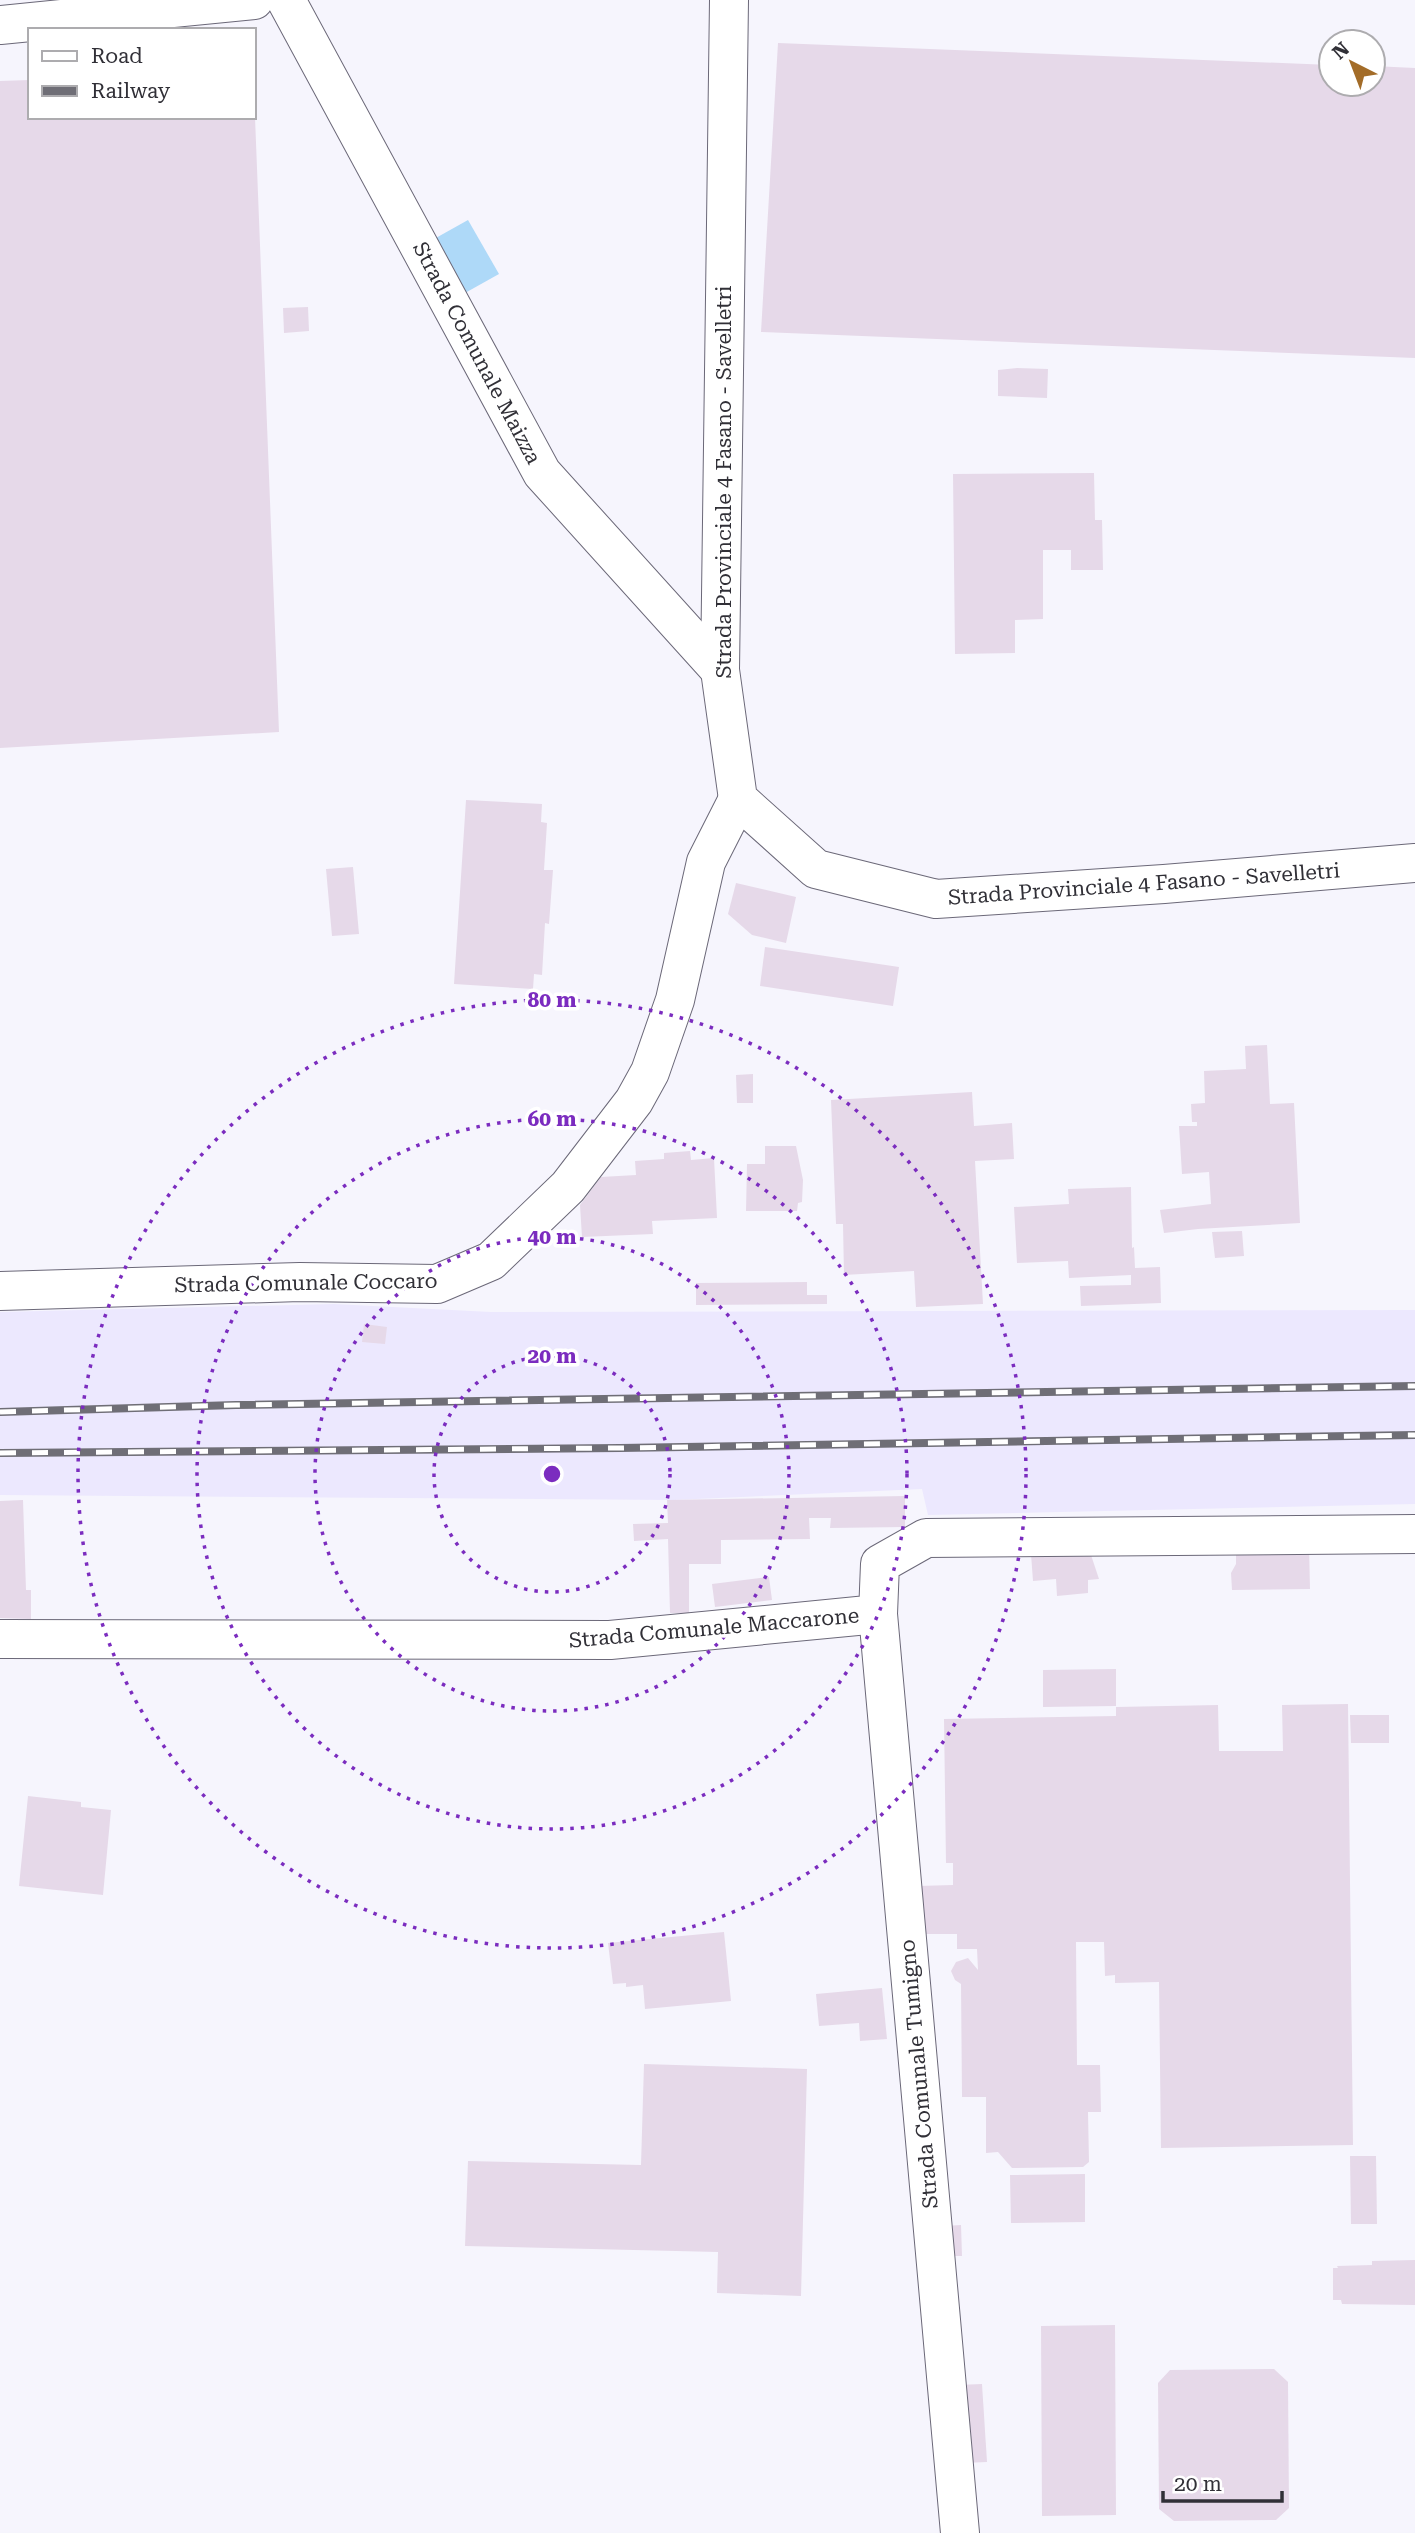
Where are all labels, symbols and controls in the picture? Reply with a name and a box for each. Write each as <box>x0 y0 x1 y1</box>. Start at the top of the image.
legend <box>28 28 256 119</box>
north arrow <box>1317 28 1387 98</box>
text: N <box>1328 37 1354 64</box>
text: Road <box>91 44 143 68</box>
text: Railway <box>91 79 171 103</box>
street label: Strada Comunale Maizza <box>408 238 546 469</box>
street label: Strada Provinciale 4 Fasano - Savelletri <box>712 285 736 678</box>
street label: Strada Provinciale 4 Fasano - Savelletri <box>947 858 1341 910</box>
text: 80 m <box>527 988 577 1012</box>
text: 60 m <box>527 1107 577 1131</box>
text: 40 m <box>527 1225 577 1249</box>
street label: Strada Comunale Coccaro <box>174 1269 438 1297</box>
text: 20 m <box>527 1344 577 1368</box>
centre of rings <box>540 1462 564 1486</box>
street label: Strada Comunale Maccarone <box>568 1603 860 1653</box>
street label: Strada Comunale Tumigno <box>895 1938 943 2210</box>
scale bar <box>1163 2460 1282 2504</box>
text: 20 m <box>1174 2472 1222 2496</box>

